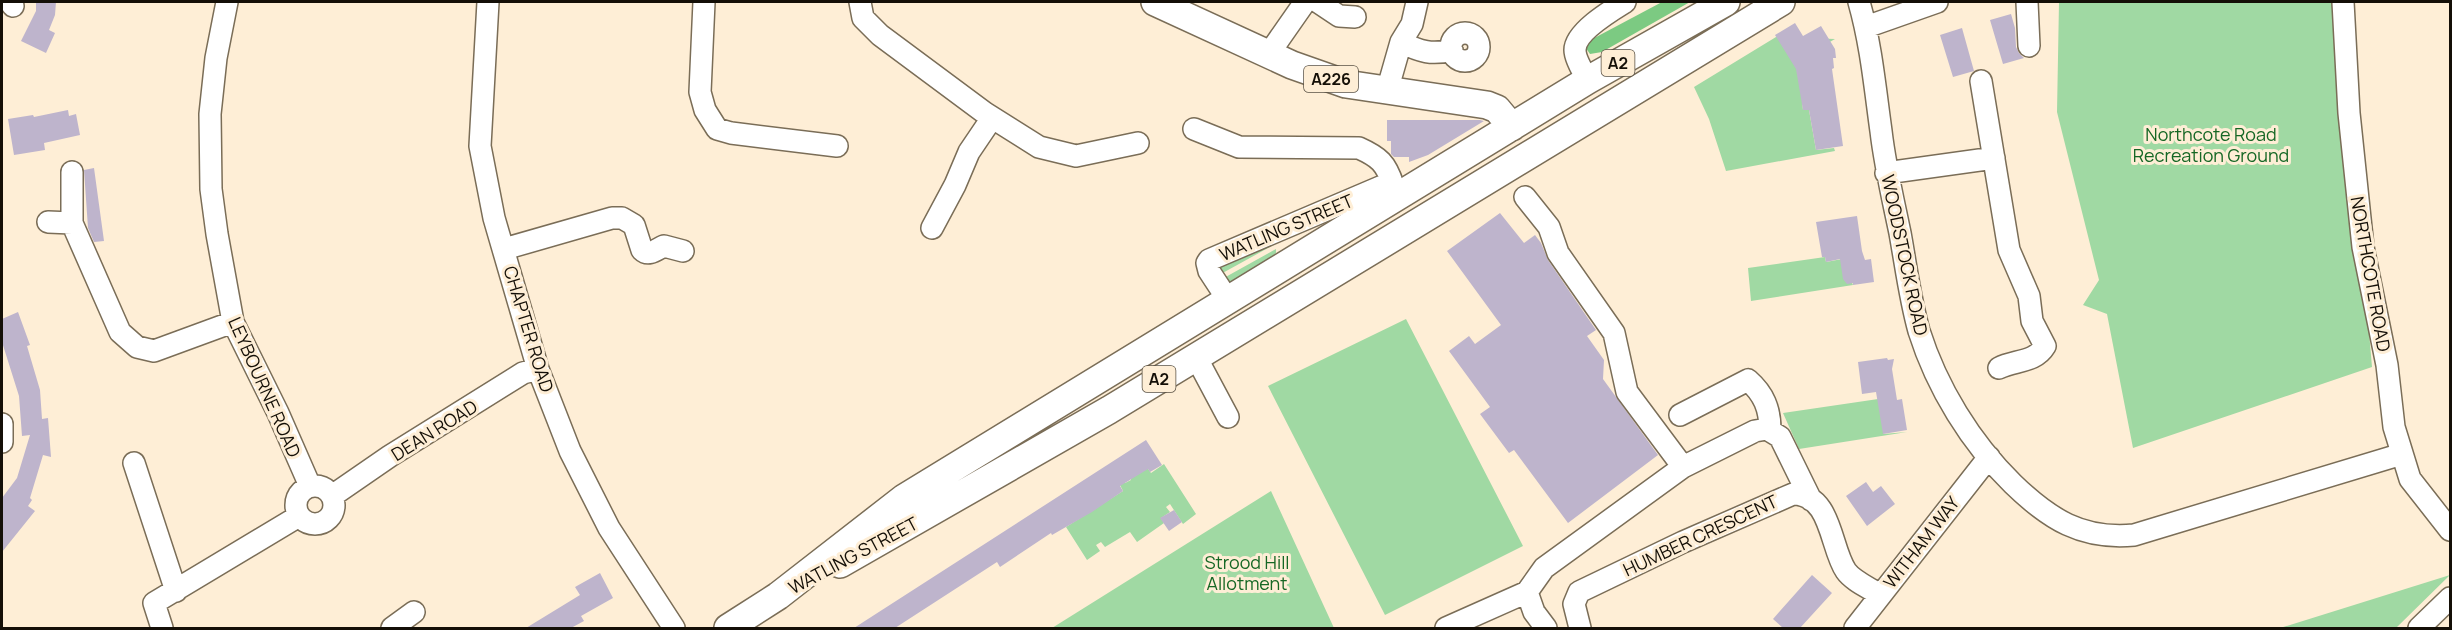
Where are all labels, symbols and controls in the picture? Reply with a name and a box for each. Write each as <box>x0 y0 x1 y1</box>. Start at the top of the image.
road number: A2 <box>1602 50 1634 76</box>
road number: A226 <box>1304 66 1358 92</box>
park label: Northcote Road Recreation Ground <box>2133 122 2289 167</box>
street label: WOODSTOCK ROAD <box>1876 172 1934 338</box>
street label: WATLING STREET <box>1215 188 1357 266</box>
street label: NORTHCOTE ROAD <box>2346 194 2396 354</box>
street label: CHAPTER ROAD <box>498 263 560 395</box>
street label: LEYBOURNE ROAD <box>223 313 307 461</box>
road number: A2 <box>1142 366 1176 392</box>
street label: DEAN ROAD <box>386 394 482 466</box>
street label: HUMBER CRESCENT <box>1619 489 1781 581</box>
street label: WITHAM WAY <box>1878 490 1965 593</box>
street label: WATLING STREET <box>784 511 922 599</box>
park label: Strood Hill Allotment <box>1204 550 1290 595</box>

